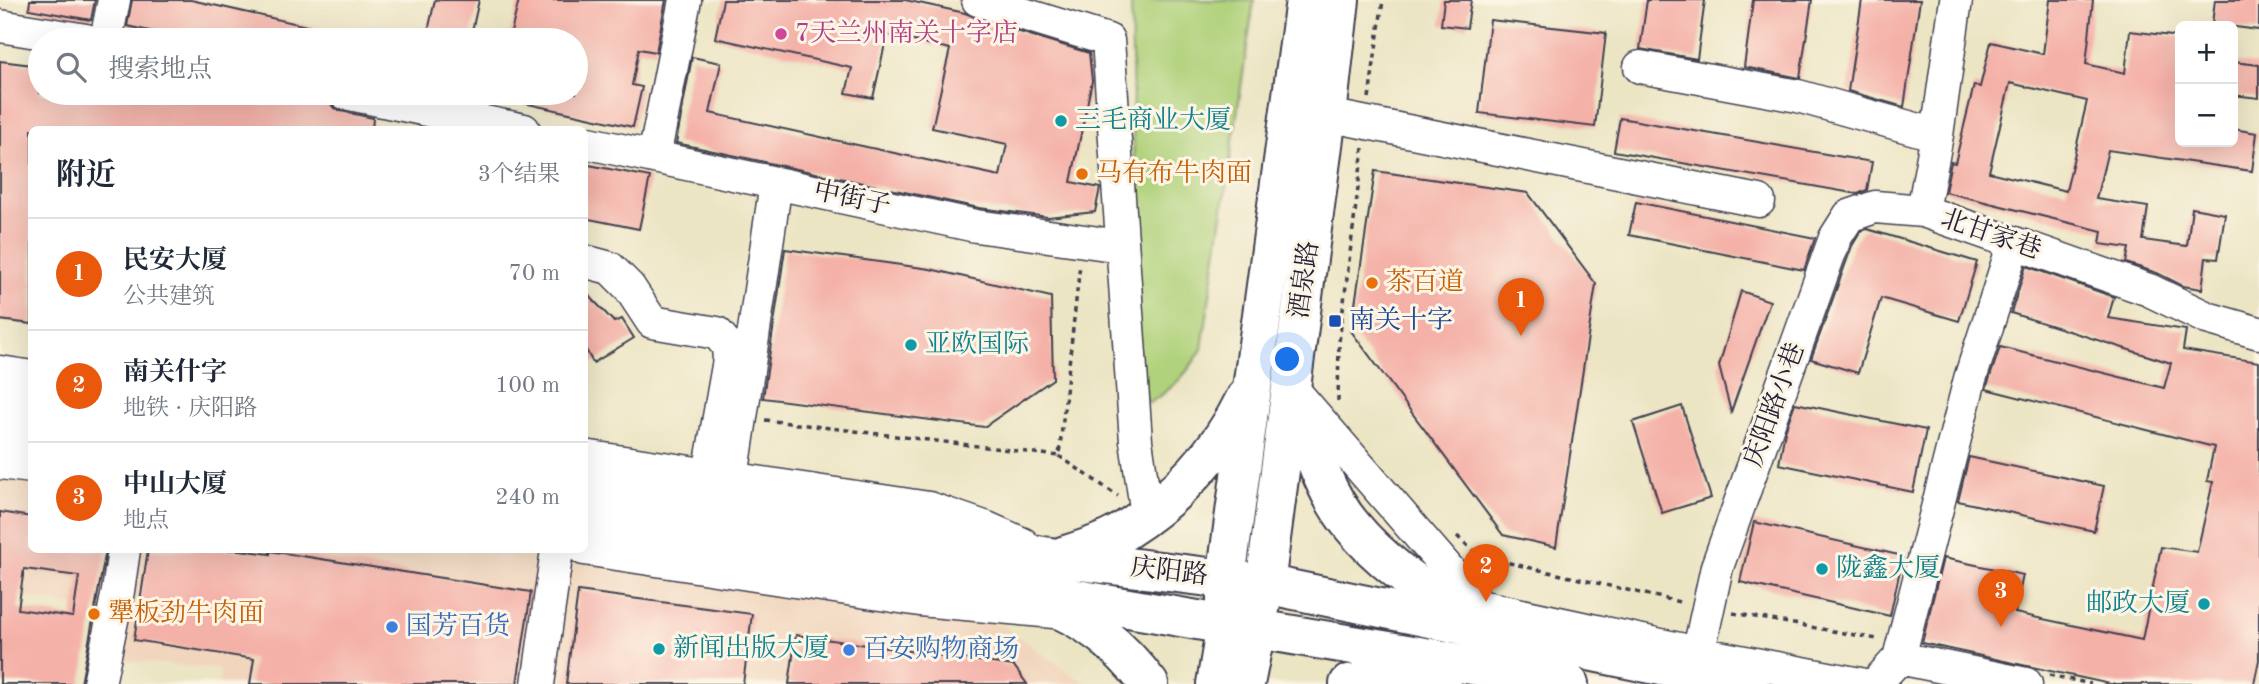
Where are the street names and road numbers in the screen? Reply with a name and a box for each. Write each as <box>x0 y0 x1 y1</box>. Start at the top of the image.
street label: 中街子 <box>811 176 893 220</box>
street label: 北甘家巷 <box>1938 204 2045 264</box>
street label: 酒泉路 <box>1285 239 1323 320</box>
street label: 庆阳路小巷 <box>1739 339 1809 471</box>
street label: 庆阳路 <box>1129 552 1210 590</box>

